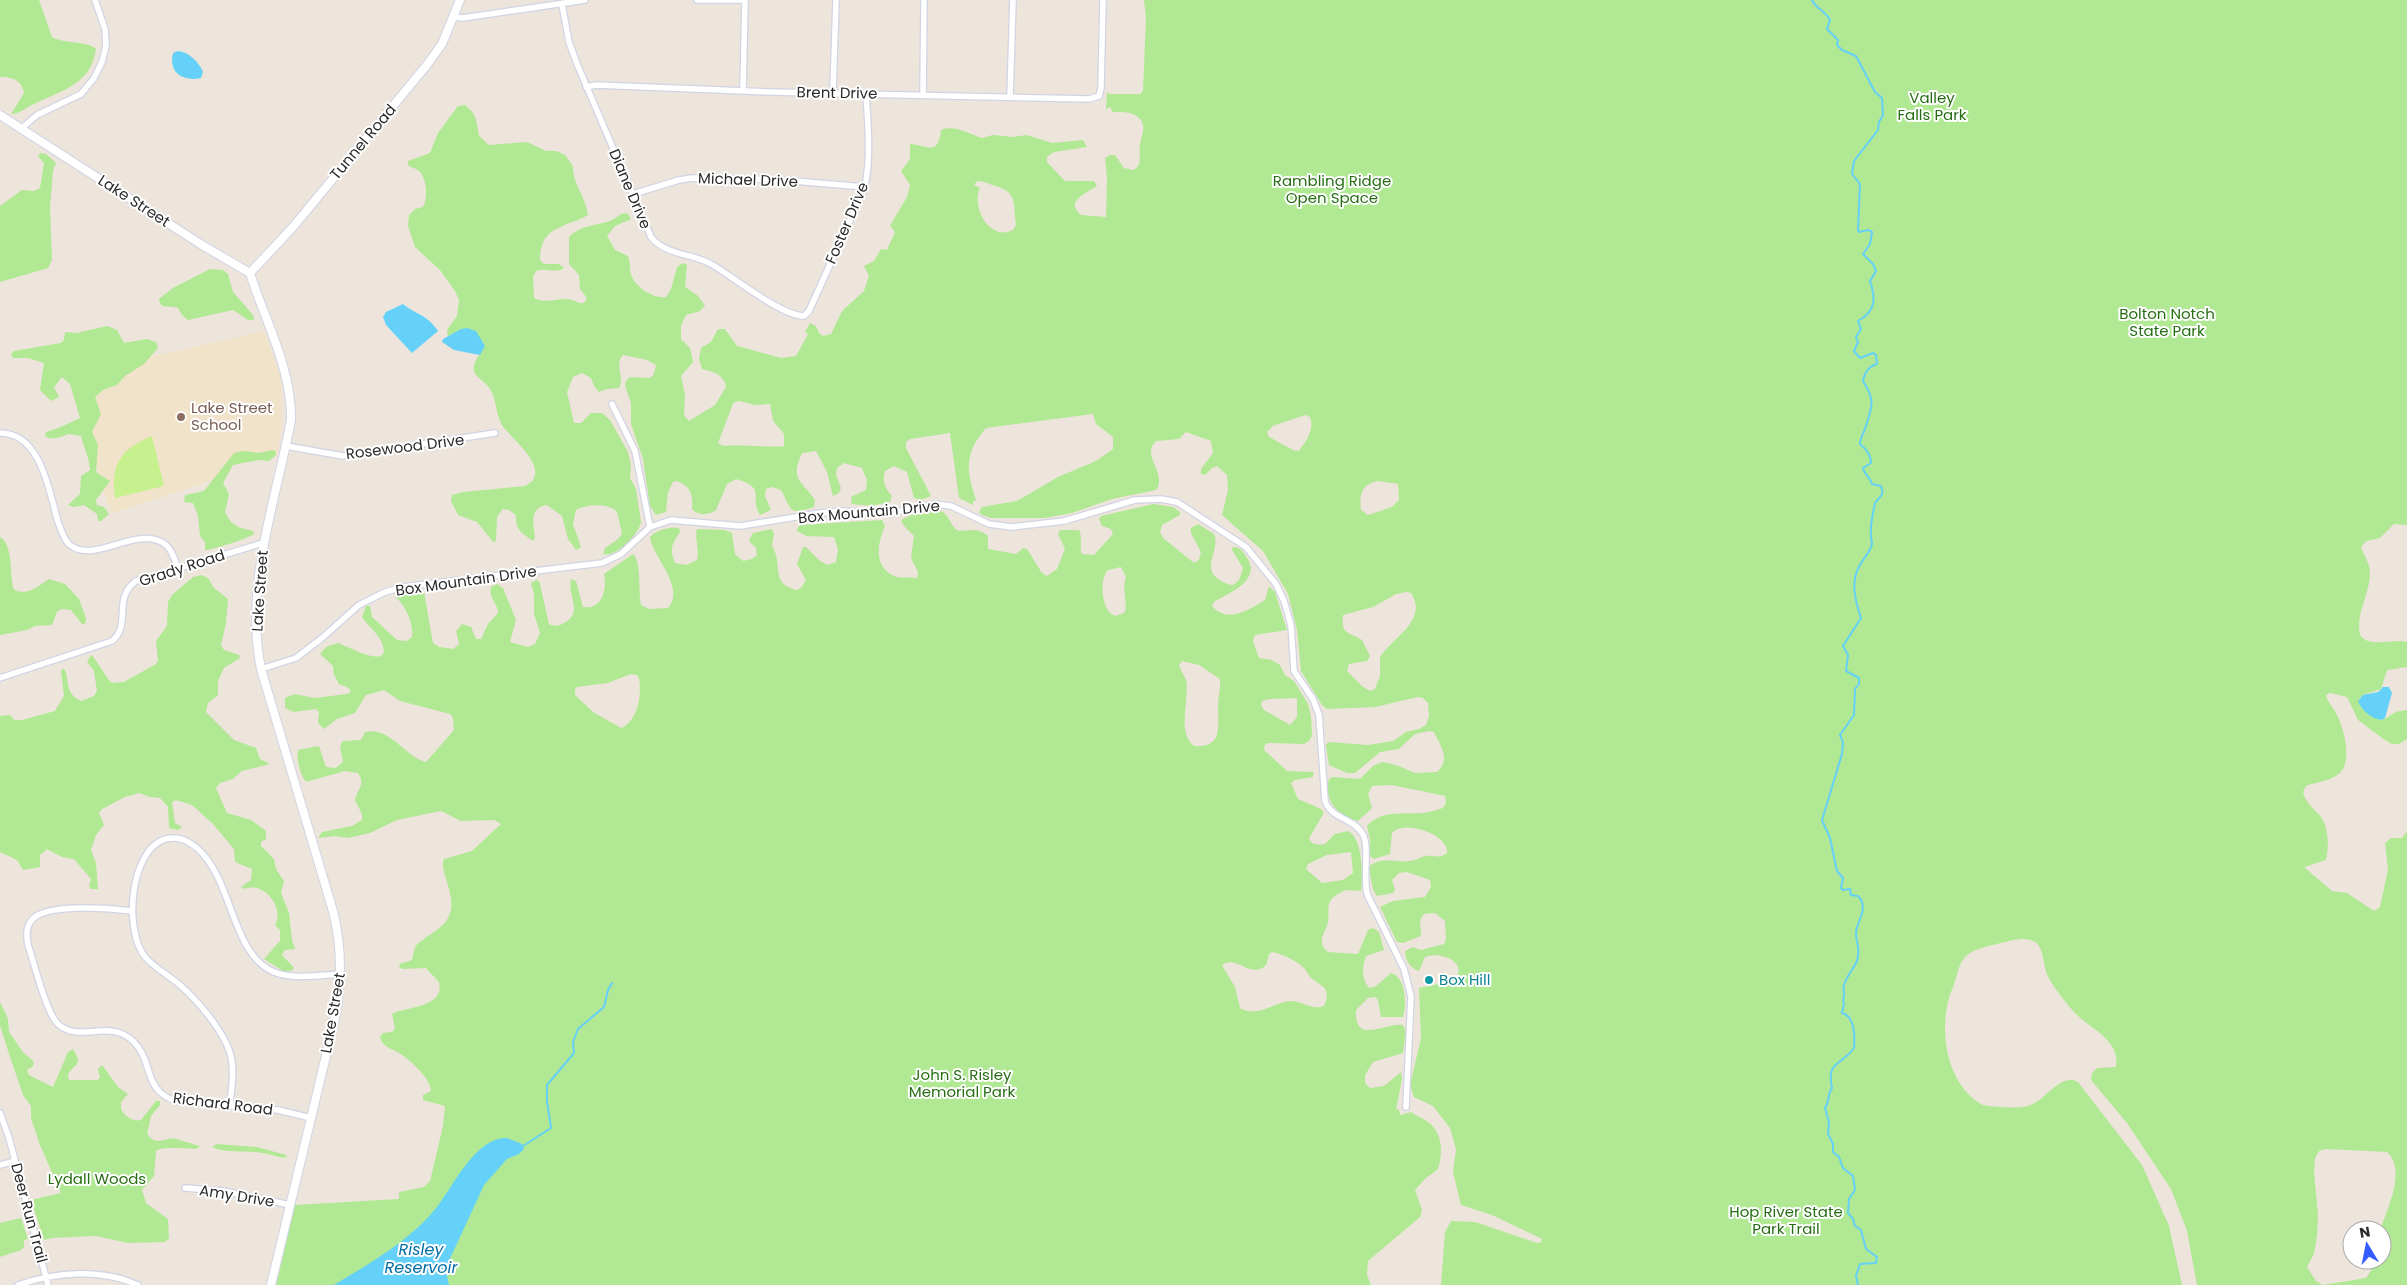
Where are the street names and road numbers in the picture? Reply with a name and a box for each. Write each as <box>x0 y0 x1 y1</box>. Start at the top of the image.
street label: Brent Drive <box>796 81 878 104</box>
street label: Tunnel Road <box>325 99 401 184</box>
street label: Diane Drive <box>604 146 657 232</box>
street label: Michael Drive <box>698 167 798 192</box>
street label: Lake Street <box>94 170 174 232</box>
street label: Foster Drive <box>820 179 873 267</box>
street label: Rosewood Drive <box>345 429 465 464</box>
street label: Box Mountain Drive <box>797 495 941 528</box>
street label: Grady Road <box>136 544 227 591</box>
street label: Lake Street <box>246 550 273 632</box>
street label: Box Mountain Drive <box>394 560 538 601</box>
street label: Lake Street <box>315 971 350 1055</box>
street label: Richard Road <box>172 1087 274 1120</box>
street label: Deer Run Trail <box>6 1161 53 1265</box>
street label: Amy Drive <box>198 1179 276 1212</box>

